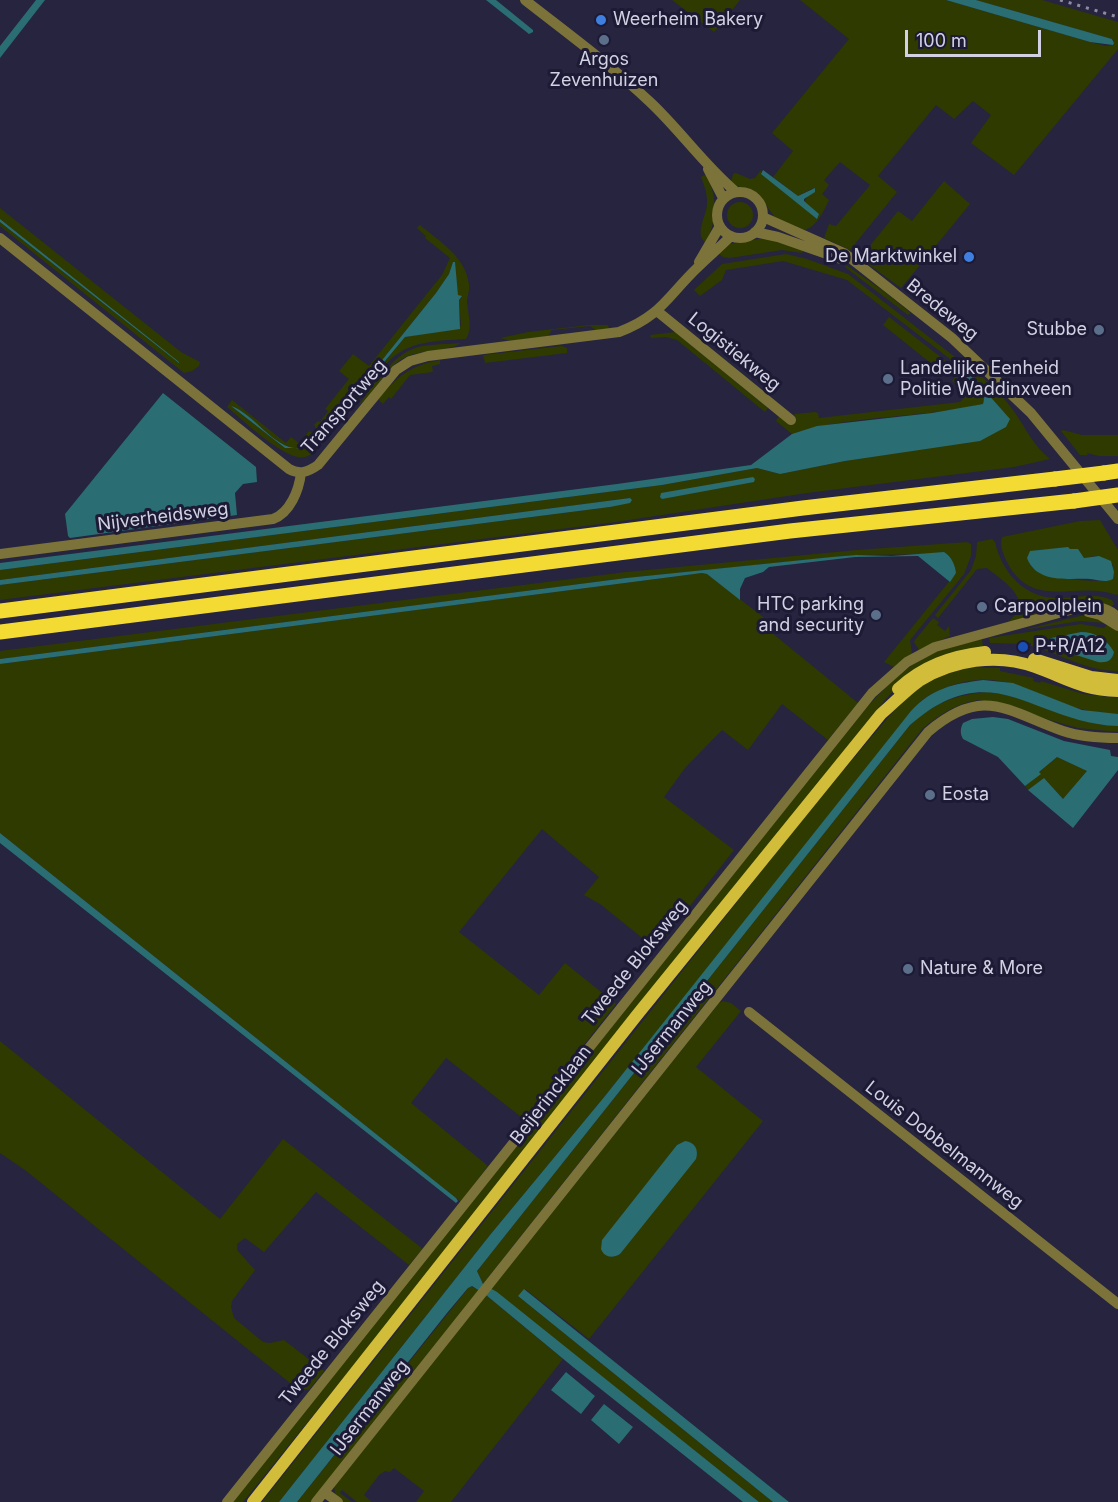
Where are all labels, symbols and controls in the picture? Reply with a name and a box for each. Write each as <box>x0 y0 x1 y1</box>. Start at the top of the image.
place label: Weerheim Bakery <box>613 9 763 31</box>
marker: Weerheim Bakery <box>594 13 608 27</box>
scale bar <box>908 18 1044 56</box>
text: 100 m <box>916 30 967 51</box>
marker: Argos Zevenhuizen <box>597 33 611 47</box>
place label: Argos Zevenhuizen <box>550 49 658 92</box>
place label: De Marktwinkel <box>825 246 957 268</box>
marker: De Marktwinkel <box>962 250 976 264</box>
street label: Bredeweg <box>902 275 982 345</box>
street label: Logistiekweg <box>684 308 784 396</box>
place label: Stubbe <box>1026 319 1087 341</box>
marker: Stubbe <box>1092 323 1106 337</box>
street label: Transportweg <box>297 355 391 459</box>
place label: Landelijke Eenheid Politie Waddinxveen <box>900 358 1072 400</box>
marker: Landelijke Eenheid Politie Waddinxveen <box>881 372 895 386</box>
street label: Nijverheidsweg <box>96 498 230 536</box>
place label: HTC parking and security <box>757 594 864 636</box>
place label: Carpoolplein <box>994 596 1102 618</box>
marker: Carpoolplein <box>975 600 989 614</box>
marker: HTC parking and security <box>869 608 883 622</box>
place label: P+R/A12 <box>1035 636 1105 658</box>
marker: P+R/A12 <box>1016 640 1030 654</box>
place label: Eosta <box>942 784 989 806</box>
marker: Eosta <box>923 788 937 802</box>
street label: Tweede Bloksweg <box>578 896 692 1030</box>
place label: Nature & More <box>920 958 1043 980</box>
marker: Nature & More <box>901 962 915 976</box>
street label: IJsermanweg <box>628 977 716 1079</box>
street label: Beijerincklaan <box>506 1042 596 1148</box>
street label: Louis Dobbelmannweg <box>861 1077 1027 1213</box>
street label: Tweede Bloksweg <box>275 1276 389 1410</box>
street label: IJsermanweg <box>326 1356 414 1460</box>

